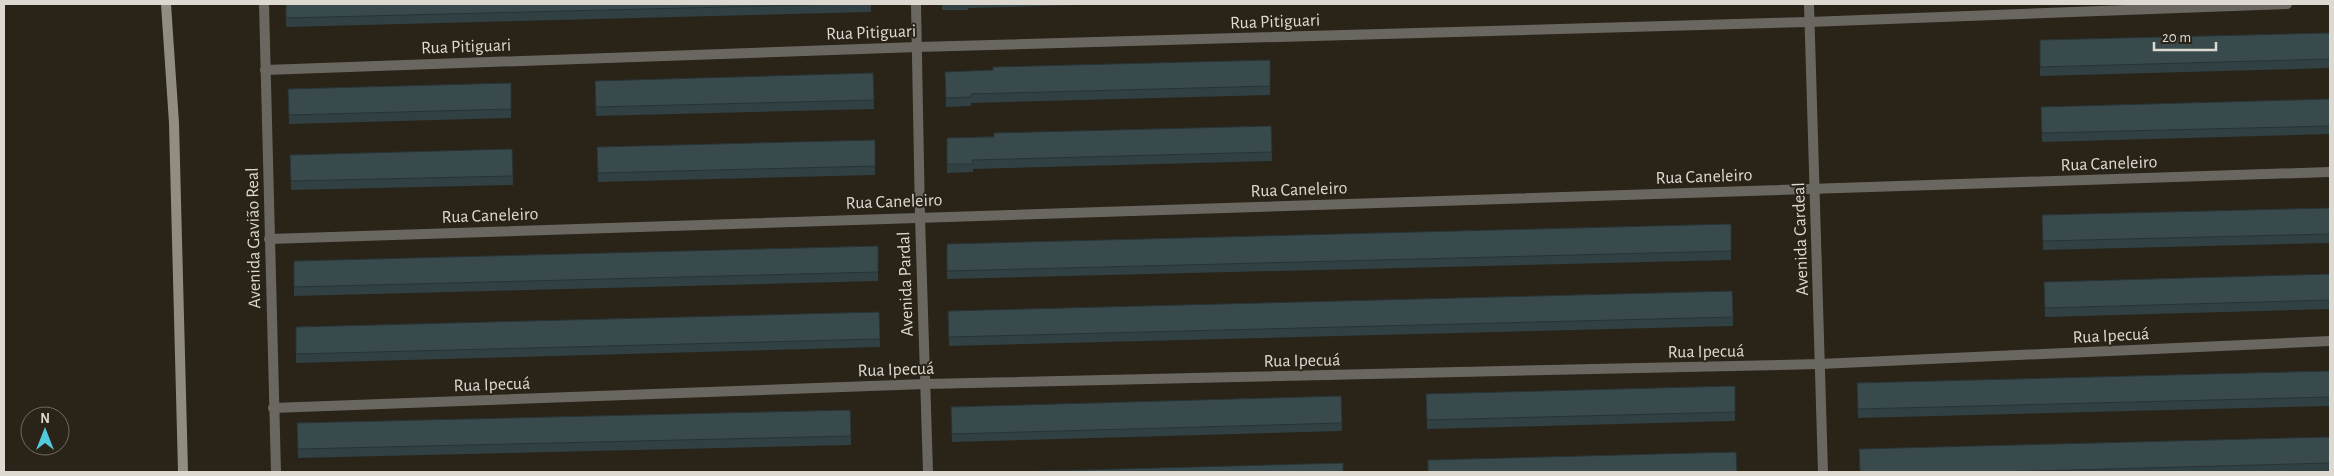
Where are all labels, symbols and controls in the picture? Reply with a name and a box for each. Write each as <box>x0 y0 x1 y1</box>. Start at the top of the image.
street label: Rua Pitiguari <box>1230 11 1320 33</box>
scale bar <box>2154 20 2216 52</box>
street label: Rua Pitiguari <box>826 22 916 44</box>
text: 20 m <box>2162 30 2191 45</box>
street label: Rua Pitiguari <box>421 36 511 58</box>
street label: Rua Caneleiro <box>2060 153 2158 175</box>
street label: Rua Caneleiro <box>1655 166 1753 188</box>
street label: Avenida Gavião Real <box>244 167 264 309</box>
street label: Rua Caneleiro <box>1250 179 1348 201</box>
street label: Avenida Cardeal <box>1790 182 1812 296</box>
street label: Rua Caneleiro <box>845 191 943 213</box>
street label: Rua Caneleiro <box>441 205 539 227</box>
street label: Avenida Pardal <box>895 231 917 337</box>
street label: Rua Ipecuá <box>2072 325 2150 347</box>
street label: Rua Ipecuá <box>1667 342 1745 362</box>
street label: Rua Ipecuá <box>1263 351 1341 371</box>
street label: Rua Ipecuá <box>857 360 935 380</box>
street label: Rua Ipecuá <box>453 375 531 395</box>
north arrow <box>20 406 70 456</box>
text: N <box>40 412 50 426</box>

